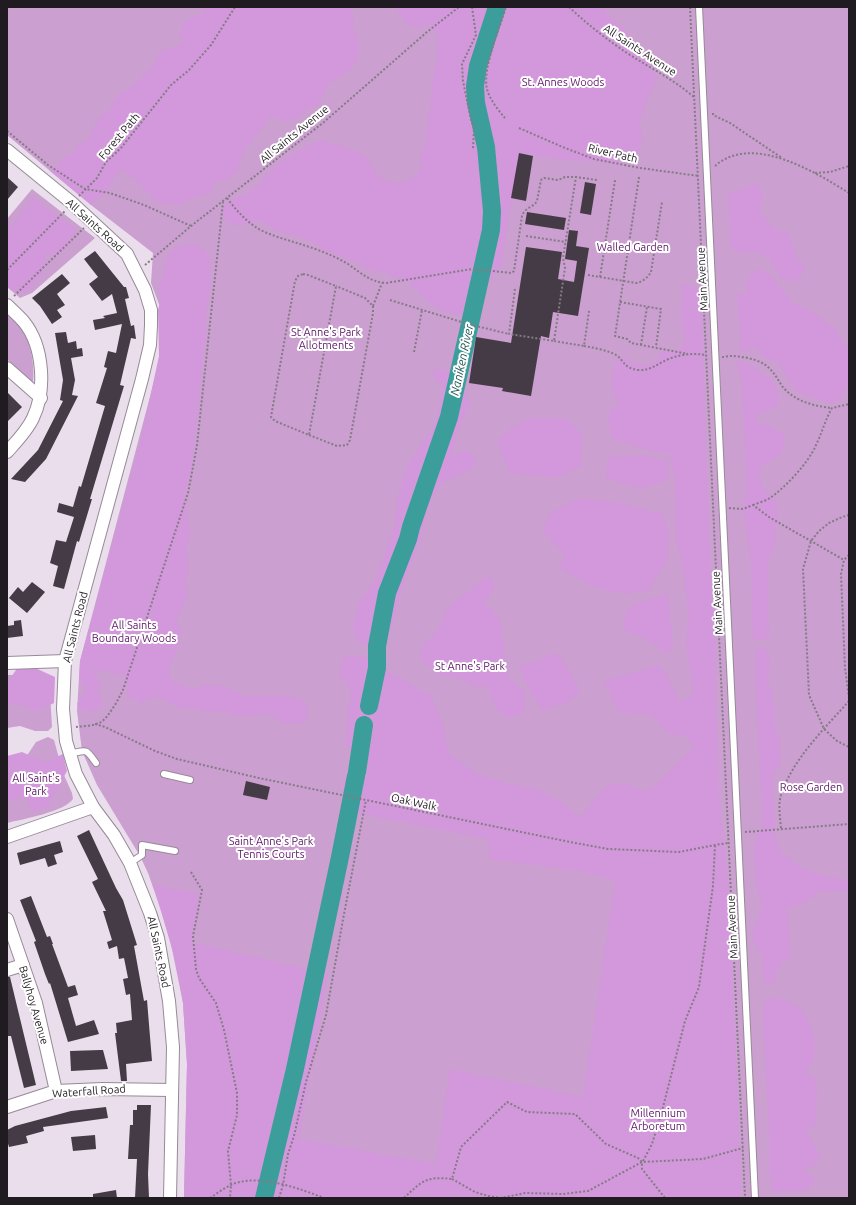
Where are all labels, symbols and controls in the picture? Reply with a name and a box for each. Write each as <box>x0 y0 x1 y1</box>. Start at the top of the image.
street label: All Saints Avenue <box>601 22 679 78</box>
park label: St. Annes Woods <box>522 76 605 88</box>
street label: All Saints Avenue <box>257 103 331 165</box>
street label: Forest Path <box>96 110 142 162</box>
street label: River Path <box>587 141 639 165</box>
street label: All Saints Road <box>64 196 126 254</box>
park label: Walled Garden <box>597 241 669 253</box>
street label: Main Avenue <box>694 247 710 311</box>
water label: Naniken River <box>448 323 475 397</box>
park label: St Anne's Park Allotments <box>291 326 361 351</box>
street label: Main Avenue <box>709 571 725 635</box>
street label: All Saints Road <box>60 590 90 664</box>
park label: All Saints Boundary Woods <box>92 619 176 644</box>
park label: St Anne's Park <box>435 660 505 672</box>
park label: All Saint's Park <box>12 772 60 797</box>
park label: Rose Garden <box>780 781 842 793</box>
street label: Oak Walk <box>390 791 438 813</box>
park label: Saint Anne's Park Tennis Courts <box>229 835 314 860</box>
street label: Main Avenue <box>724 895 740 959</box>
street label: All Saints Road <box>146 915 172 989</box>
street label: Ballyhoy Avenue <box>17 964 51 1046</box>
street label: Waterfall Road <box>52 1082 126 1100</box>
park label: Millennium Arboretum <box>630 1107 686 1132</box>

